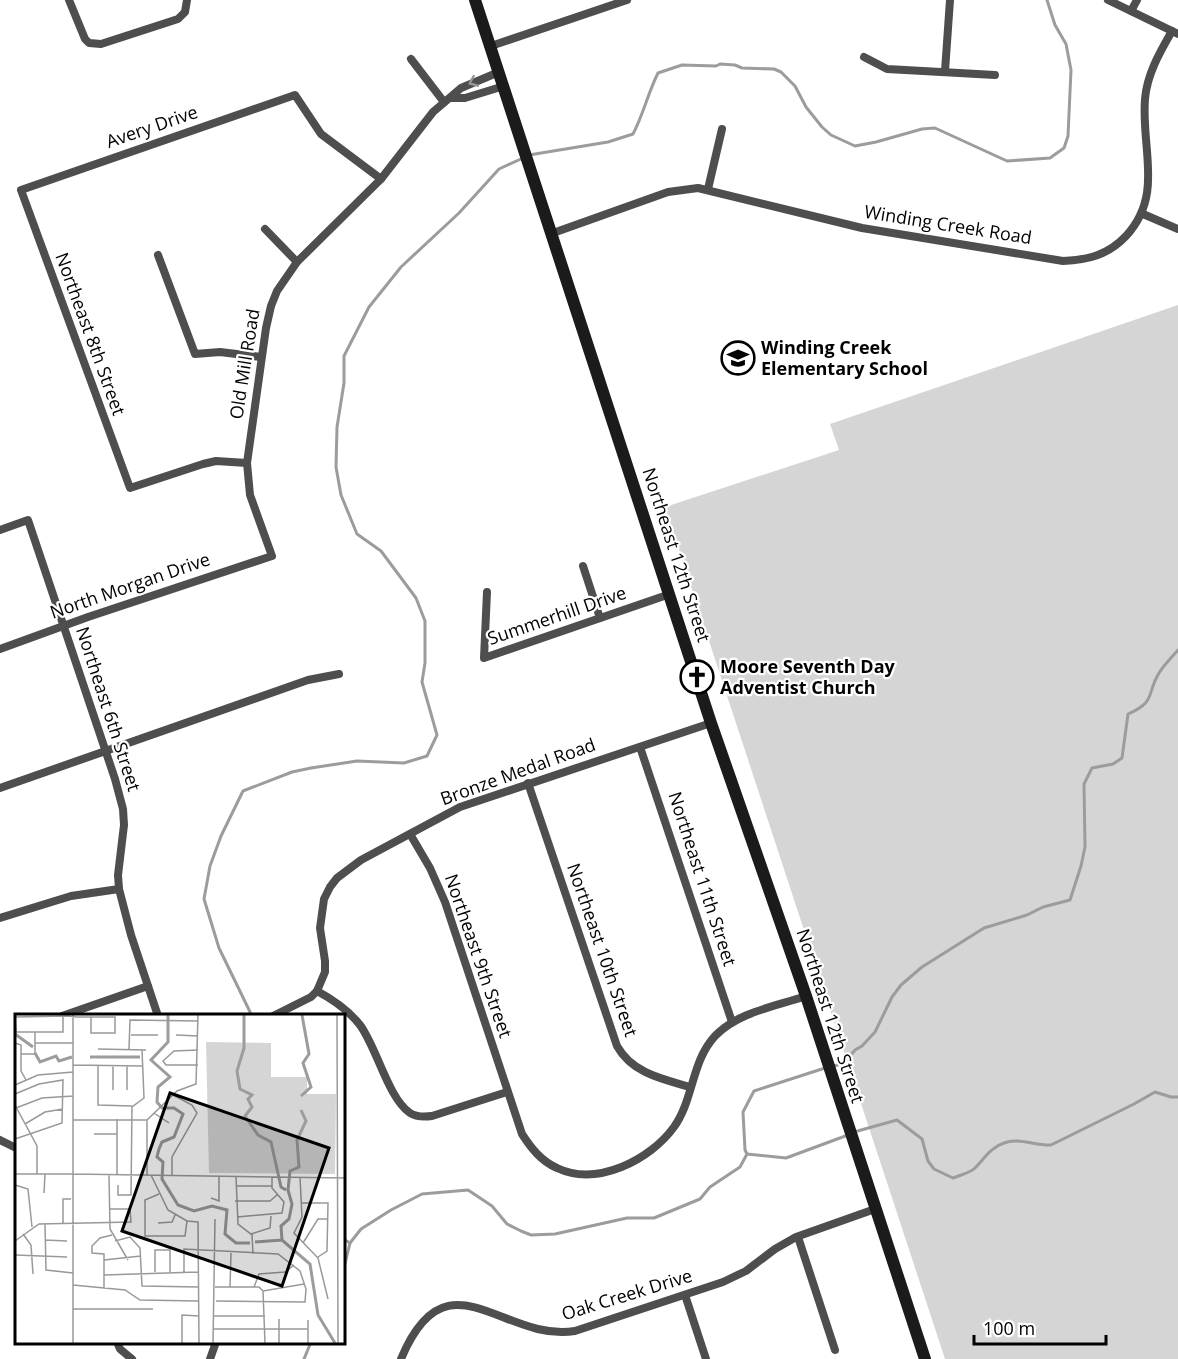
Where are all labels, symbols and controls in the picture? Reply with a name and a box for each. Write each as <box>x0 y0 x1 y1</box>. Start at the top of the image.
one-way arrow <box>468 75 479 87</box>
street label: Avery Drive <box>103 99 201 153</box>
street label: Winding Creek Road <box>863 199 1034 249</box>
street label: Northeast 8th Street <box>50 249 132 418</box>
street label: Old Mill Road <box>223 307 265 421</box>
place label: Winding Creek Elementary School <box>761 335 928 380</box>
school or university icon: Winding Creek Elementary School <box>720 340 756 376</box>
street label: Northeast 12th Street <box>637 464 716 645</box>
street label: North Morgan Drive <box>46 546 213 624</box>
street label: Summerhill Drive <box>484 580 629 650</box>
street label: Northeast 6th Street <box>71 623 147 794</box>
place label: Moore Seventh Day Adventist Church <box>720 654 896 699</box>
church icon: Moore Seventh Day Adventist Church <box>679 659 715 695</box>
street label: Bronze Medal Road <box>437 732 599 810</box>
street label: Northeast 11th Street <box>663 788 742 969</box>
street label: Northeast 10th Street <box>562 860 644 1040</box>
street label: Northeast 9th Street <box>440 871 518 1041</box>
street label: Northeast 12th Street <box>791 925 870 1106</box>
inset map <box>15 1014 345 1344</box>
street label: Oak Creek Drive <box>559 1263 695 1325</box>
scale bar <box>974 1308 1106 1346</box>
text: 100 m <box>983 1316 1035 1340</box>

